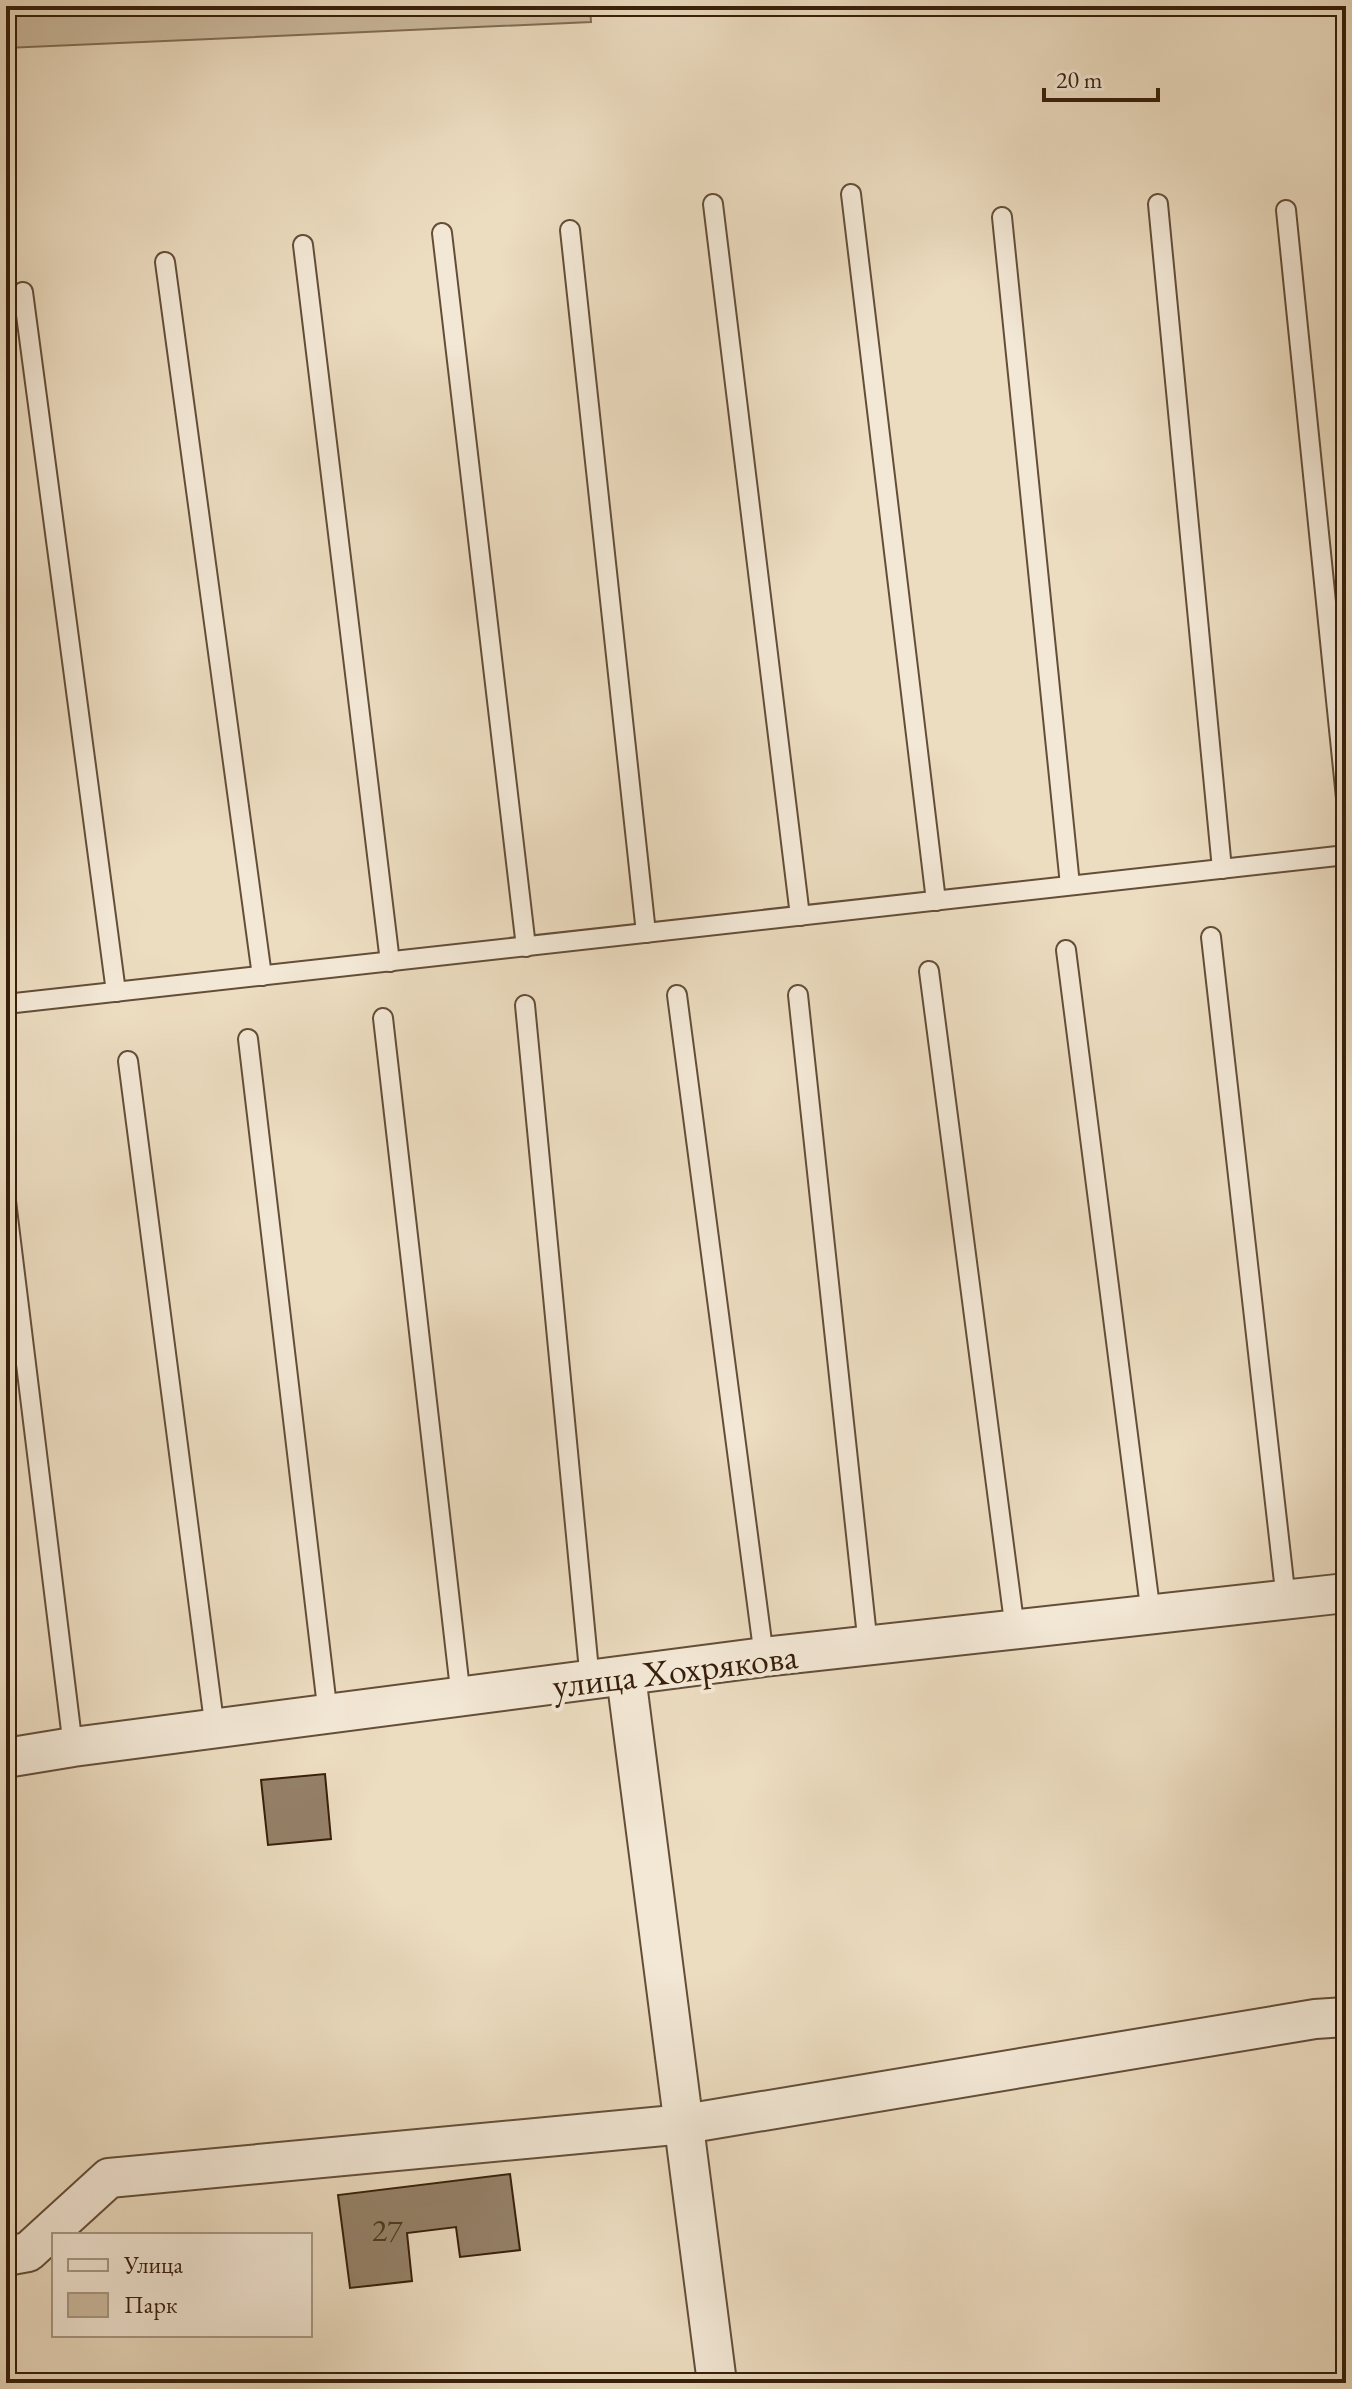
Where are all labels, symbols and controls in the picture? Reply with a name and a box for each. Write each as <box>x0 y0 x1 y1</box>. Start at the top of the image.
scale bar <box>1044 52 1158 102</box>
text: 20 m <box>1056 64 1103 95</box>
street label: улица Хохрякова <box>550 1632 801 1709</box>
house number: 27 <box>372 2209 403 2251</box>
legend <box>52 2233 312 2337</box>
text: Улица <box>123 2249 183 2280</box>
text: Парк <box>124 2289 178 2320</box>

